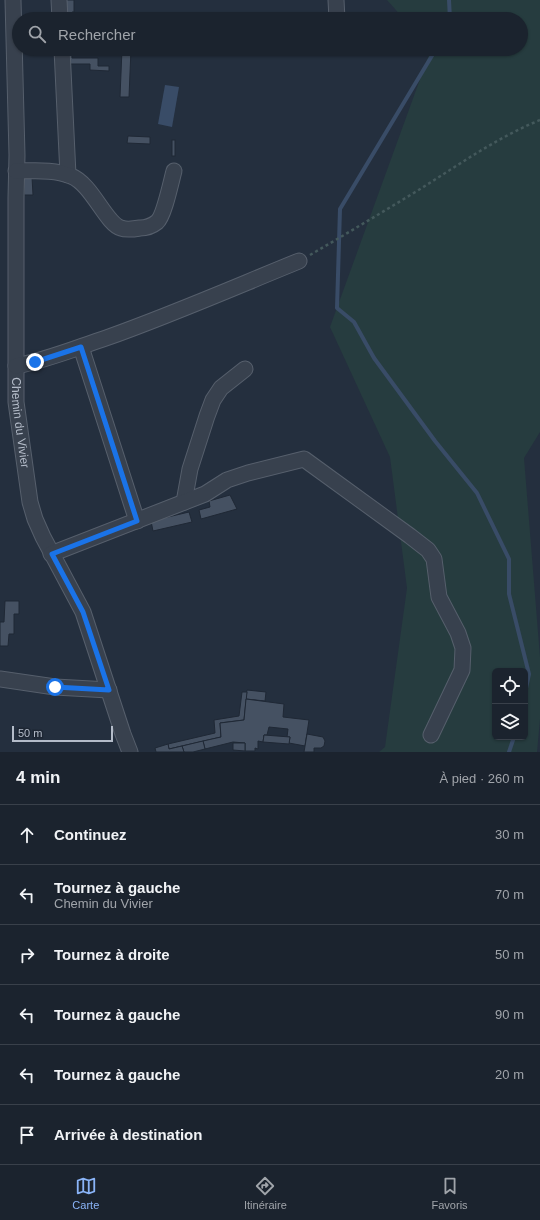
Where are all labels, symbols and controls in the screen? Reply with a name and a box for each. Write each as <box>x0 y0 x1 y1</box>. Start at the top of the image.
search box <box>12 12 528 56</box>
icon: search <box>26 23 48 45</box>
text: Rechercher <box>58 26 136 43</box>
route end <box>26 353 44 371</box>
street label: Chemin du Vivier <box>9 377 32 469</box>
map controls <box>492 668 528 740</box>
button: locate <box>492 668 528 704</box>
route start <box>46 678 64 696</box>
button: layers <box>492 704 528 740</box>
scale bar <box>12 724 113 743</box>
text: 50 m <box>18 727 42 739</box>
text: 4 min <box>16 768 60 787</box>
text: À pied · 260 m <box>439 771 524 786</box>
icon: ahead <box>16 824 38 846</box>
text: Continuez <box>54 826 127 843</box>
text: 30 m <box>495 827 524 842</box>
text: Tournez à gauche <box>54 879 180 896</box>
icon: left <box>16 884 38 906</box>
text: 70 m <box>495 887 524 902</box>
text: Chemin du Vivier <box>54 896 153 911</box>
icon: right <box>16 944 38 966</box>
text: Tournez à droite <box>54 946 170 963</box>
text: 50 m <box>495 947 524 962</box>
icon: left <box>16 1004 38 1026</box>
text: Tournez à gauche <box>54 1006 180 1023</box>
text: 90 m <box>495 1007 524 1022</box>
icon: left <box>16 1064 38 1086</box>
text: Tournez à gauche <box>54 1066 180 1083</box>
text: 20 m <box>495 1067 524 1082</box>
icon: arrive <box>16 1124 38 1146</box>
text: Arrivée à destination <box>54 1126 202 1143</box>
tab: Carte <box>72 1175 99 1211</box>
tab: Itinéraire <box>244 1175 287 1211</box>
tab: Favoris <box>432 1175 468 1211</box>

